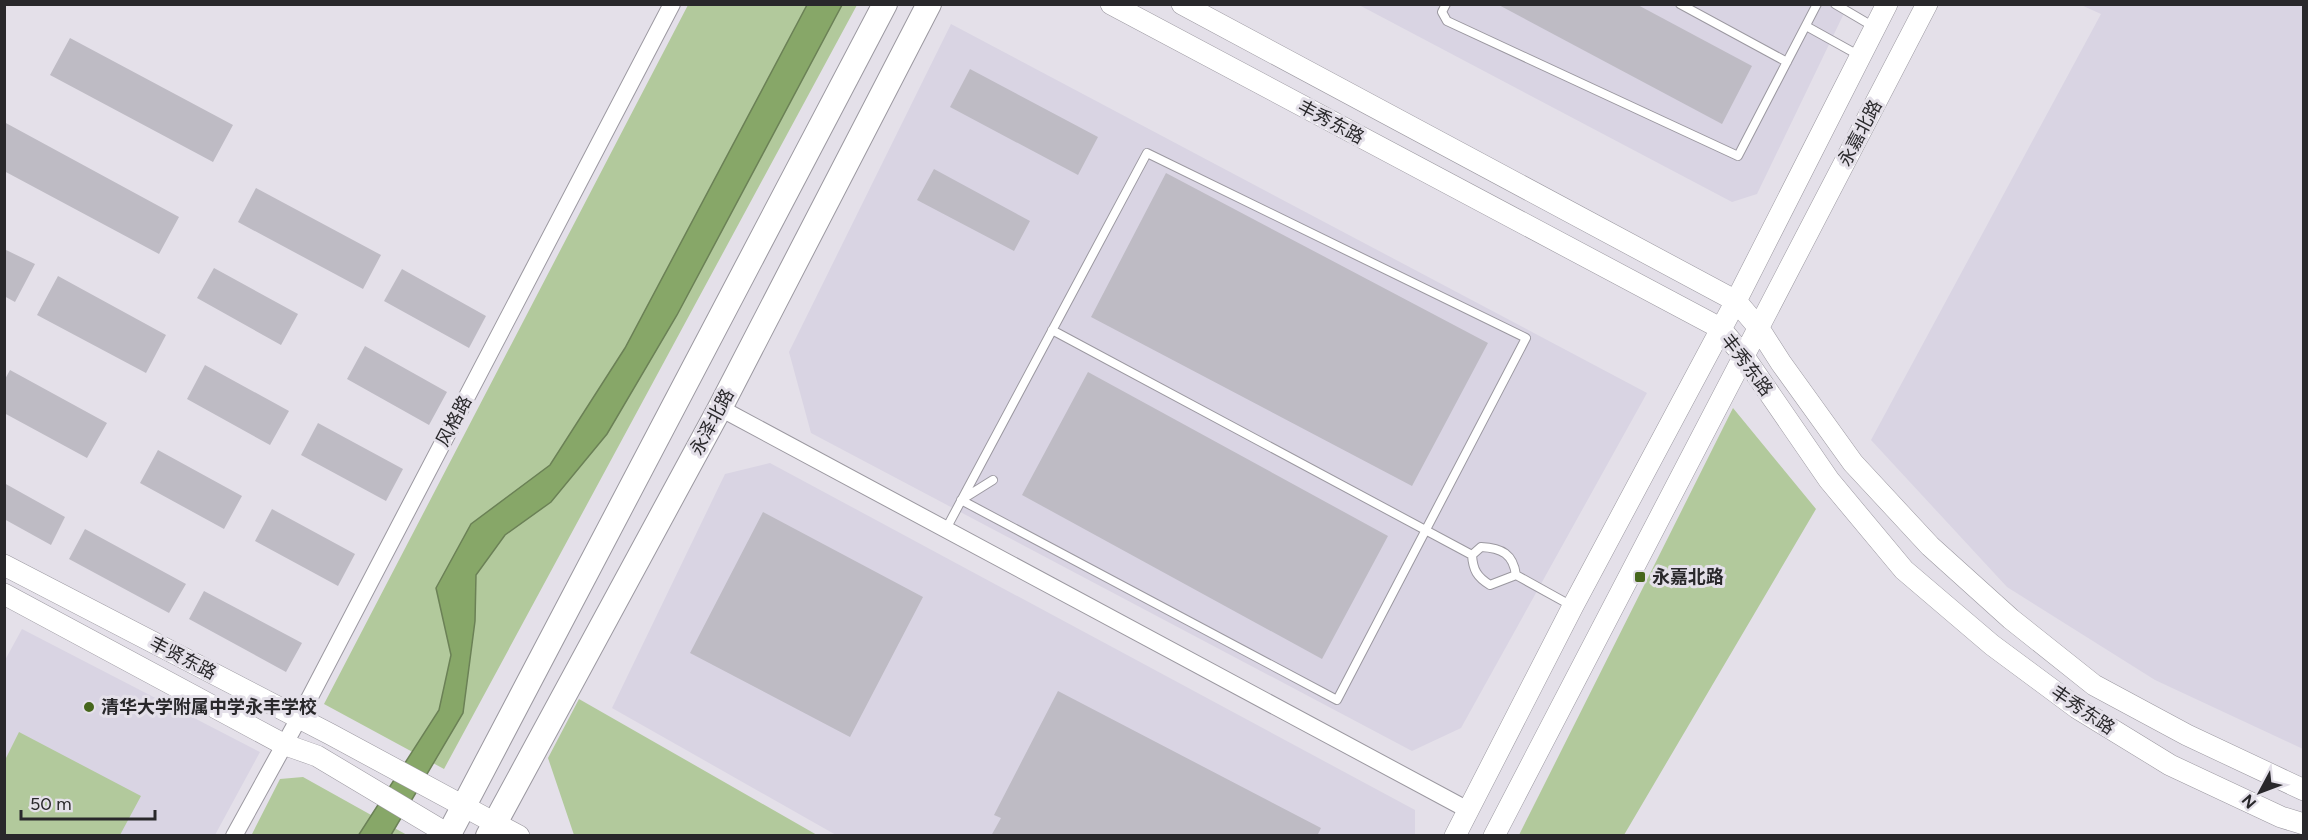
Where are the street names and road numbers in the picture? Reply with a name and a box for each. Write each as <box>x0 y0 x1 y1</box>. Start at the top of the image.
street label: 丰秀东路 <box>1294 95 1368 149</box>
street label: 永嘉北路 <box>1833 96 1887 170</box>
street label: 丰秀东路 <box>1717 330 1777 400</box>
street label: 永泽北路 <box>685 385 739 459</box>
street label: 风格路 <box>432 392 476 450</box>
street label: 丰贤东路 <box>146 632 220 684</box>
street label: 丰秀东路 <box>2047 681 2119 739</box>

